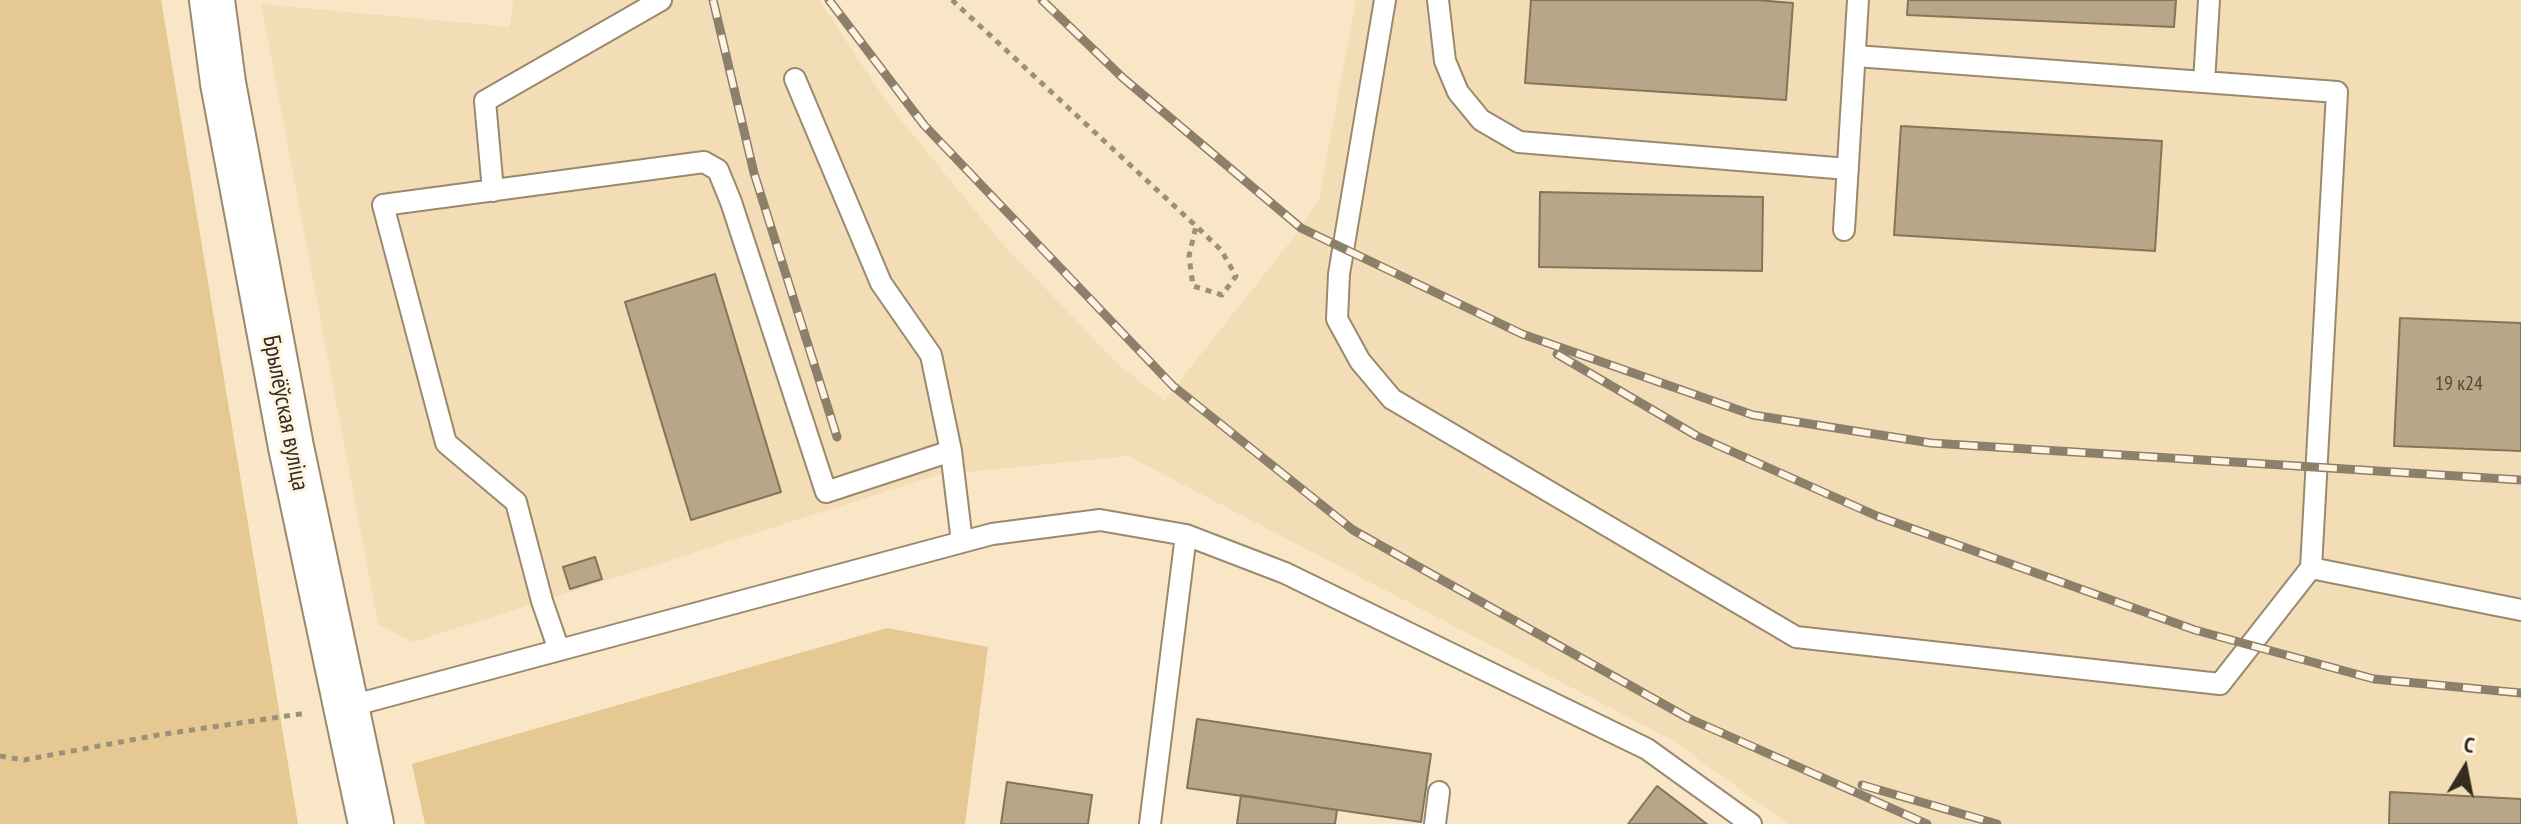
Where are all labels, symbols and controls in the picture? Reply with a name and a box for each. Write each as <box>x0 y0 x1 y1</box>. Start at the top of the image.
street label: Брылёўская вуліца <box>256 333 314 493</box>
house number: 19 к24 <box>2435 372 2483 396</box>
north arrow <box>2425 728 2505 808</box>
text: С <box>2462 730 2477 759</box>

